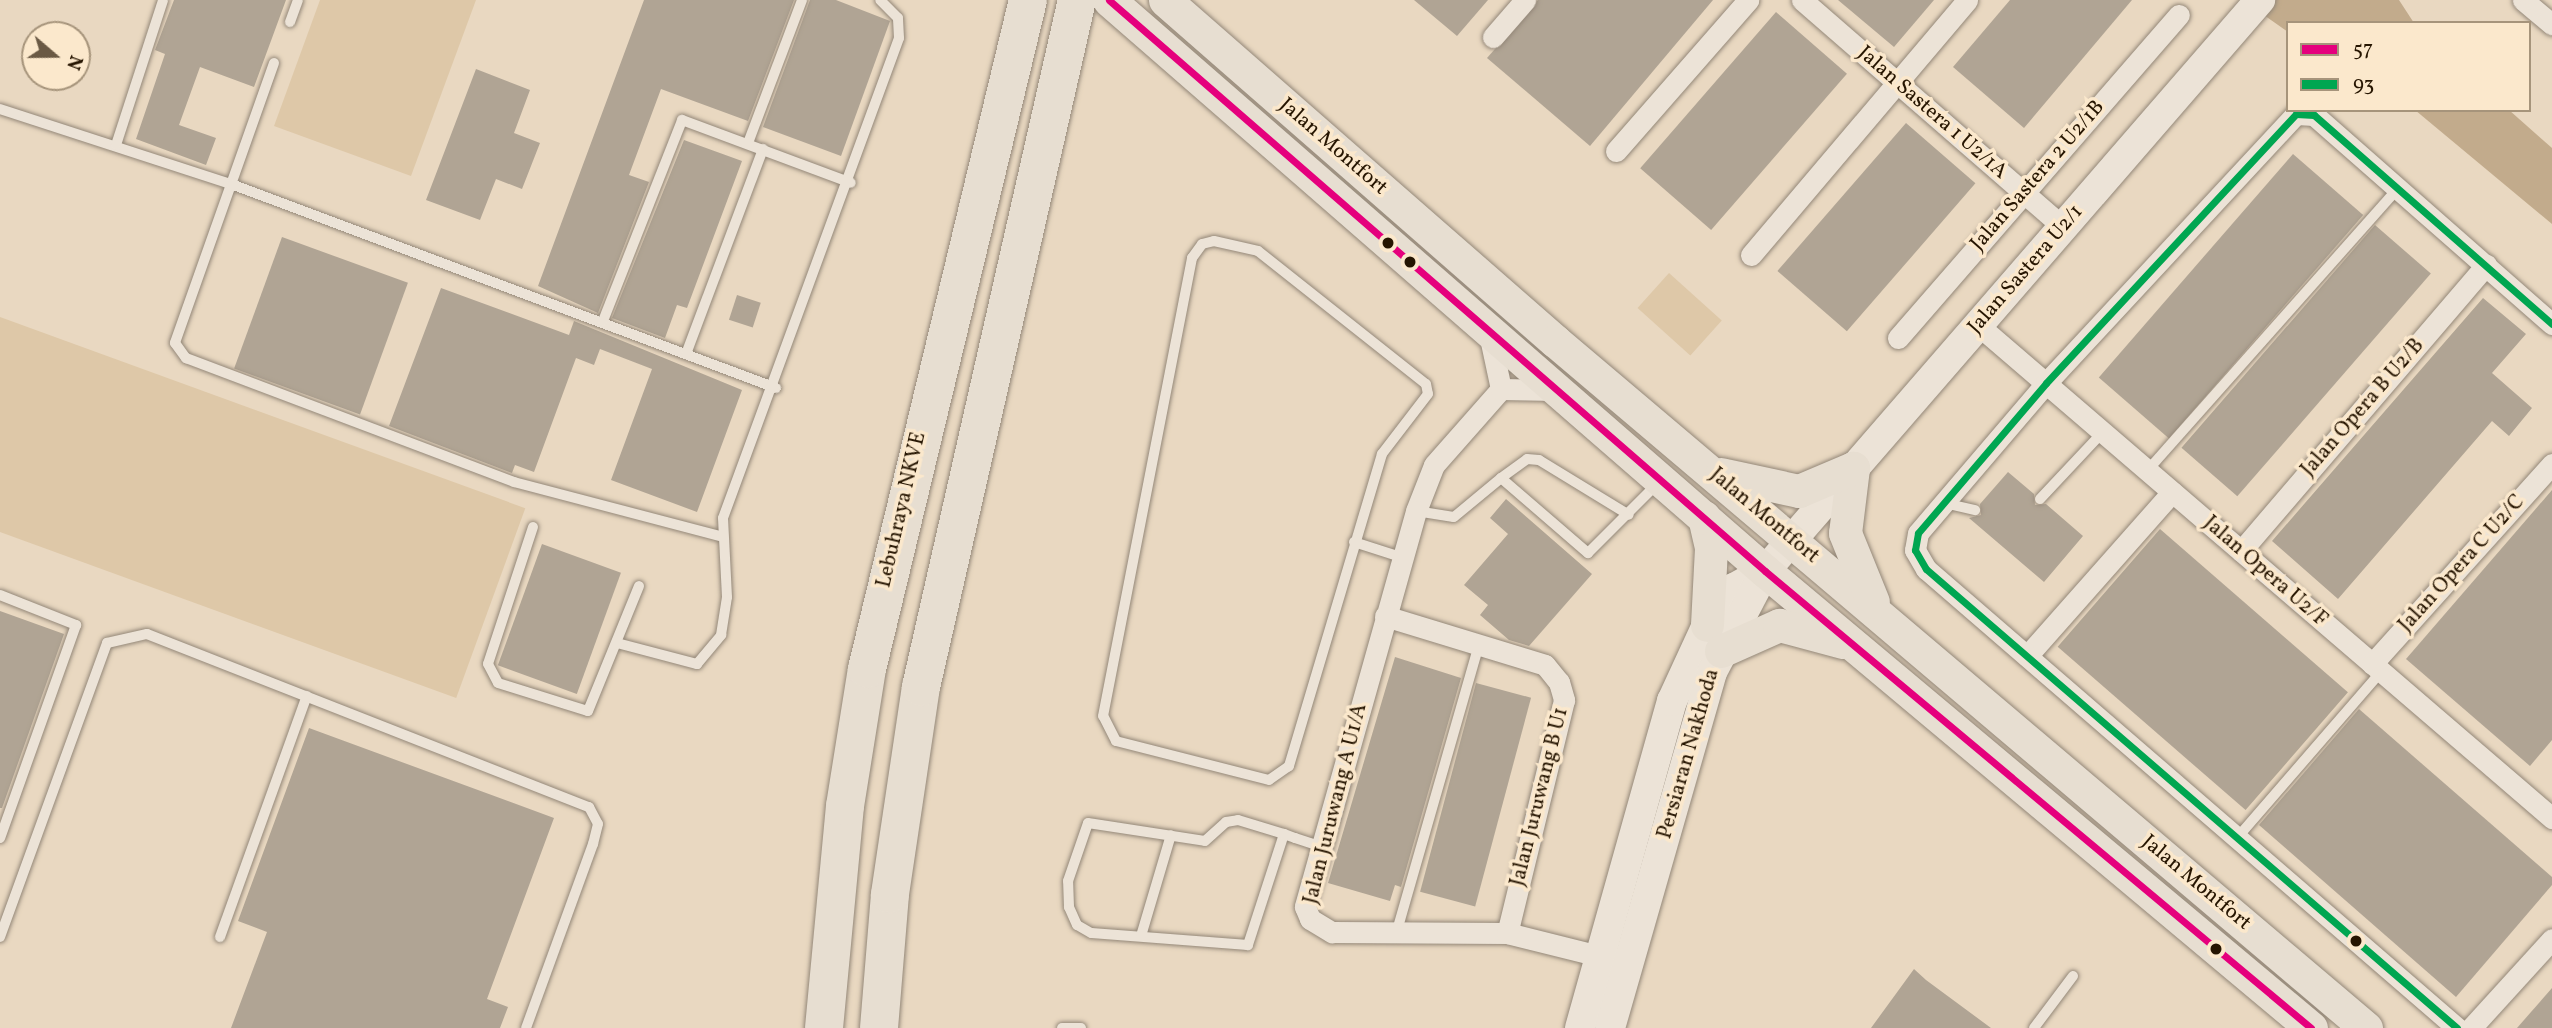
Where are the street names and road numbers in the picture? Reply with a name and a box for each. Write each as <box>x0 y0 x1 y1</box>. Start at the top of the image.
street label: Jalan Sastera 1 U2/1A <box>1852 41 2012 185</box>
street label: Jalan Montfort <box>1274 93 1392 201</box>
street label: Jalan Sastera 2 U2/1B <box>1966 95 2110 257</box>
street label: Jalan Sastera U2/1 <box>1963 200 2089 340</box>
street label: Jalan Opera B U2/B <box>2296 334 2430 482</box>
street label: Lebuhraya NKVE <box>872 430 932 590</box>
street label: Jalan Montfort <box>1704 463 1824 569</box>
street label: Jalan Opera C U2/C <box>2394 490 2530 638</box>
street label: Jalan Opera U2/F <box>2198 511 2332 633</box>
street label: Persiaran Nakhoda <box>1653 666 1725 842</box>
street label: Jalan Juruwang A U1/A <box>1299 701 1373 907</box>
street label: Jalan Juruwang B U1 <box>1506 705 1574 889</box>
street label: Jalan Montfort <box>2136 830 2256 936</box>

